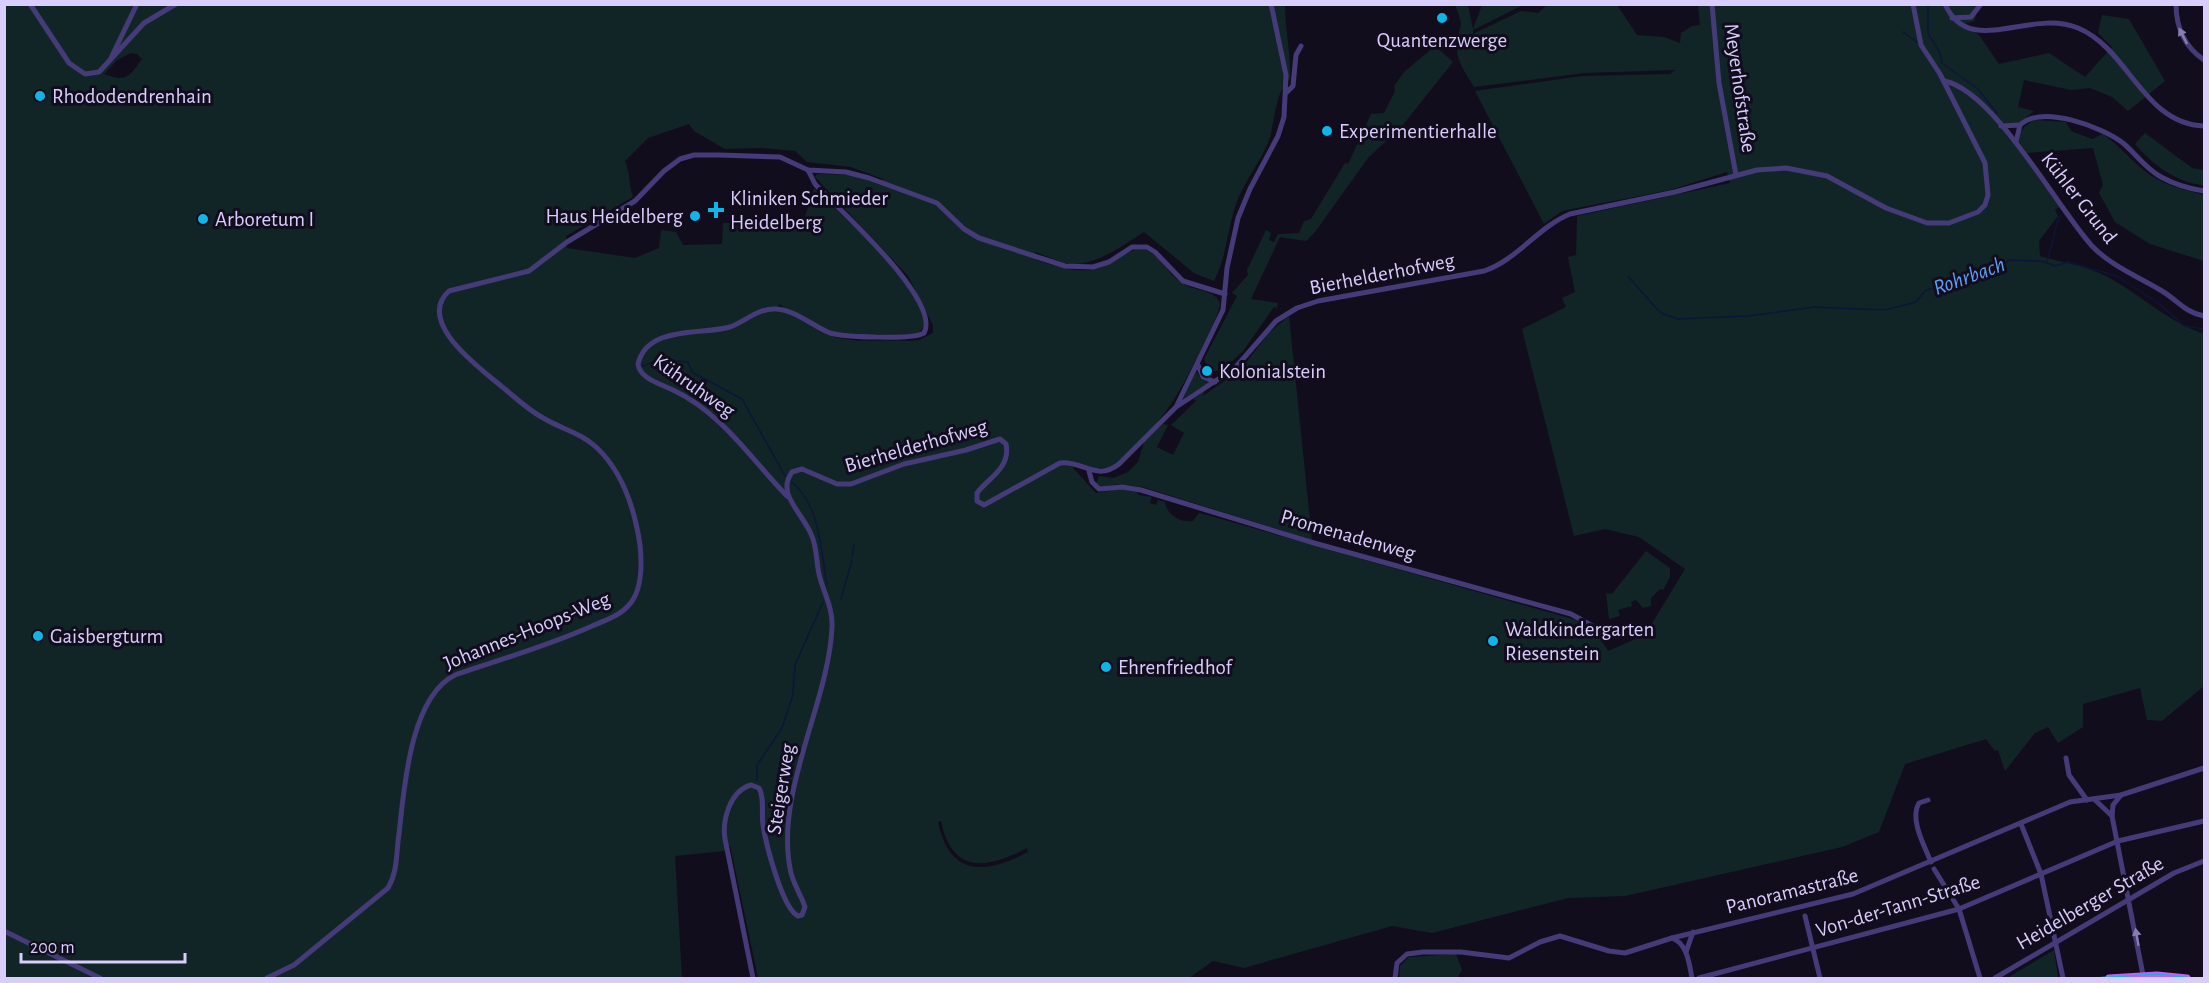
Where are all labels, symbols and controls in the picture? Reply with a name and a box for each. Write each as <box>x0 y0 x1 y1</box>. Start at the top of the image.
marker: Quantenzwerge <box>1435 11 1449 25</box>
street label: Meyerhofstraße <box>1721 22 1759 154</box>
one-way arrow <box>2179 27 2188 44</box>
place label: Quantenzwerge <box>1377 30 1507 51</box>
place label: Rhododendrenhain <box>52 86 212 107</box>
marker: Rhododendrenhain <box>33 89 47 103</box>
place label: Experimentierhalle <box>1339 121 1497 142</box>
marker: Experimentierhalle <box>1320 124 1334 138</box>
street label: Kühler Grund <box>2037 149 2121 248</box>
place label: Kliniken Schmieder Heidelberg <box>730 188 888 233</box>
marker: Kliniken Schmieder Heidelberg <box>707 201 725 219</box>
place label: Haus Heidelberg <box>545 206 684 227</box>
place label: Arboretum I <box>215 209 314 230</box>
marker: Haus Heidelberg <box>688 209 702 223</box>
marker: Arboretum I <box>196 212 210 226</box>
street label: Bierhelderhofweg <box>1308 250 1457 298</box>
water label: Rohrbach <box>1930 253 2008 299</box>
street label: Kühruhweg <box>649 350 739 422</box>
place label: Kolonialstein <box>1219 361 1326 382</box>
marker: Kolonialstein <box>1200 364 1214 378</box>
street label: Bierhelderhofweg <box>842 415 990 476</box>
street label: Promenadenweg <box>1278 506 1418 564</box>
street label: Johannes-Hoops-Weg <box>441 588 614 674</box>
place label: Waldkindergarten Riesenstein <box>1505 619 1654 664</box>
place label: Gaisbergturm <box>50 626 163 647</box>
marker: Gaisbergturm <box>31 629 45 643</box>
marker: Waldkindergarten Riesenstein <box>1486 634 1500 648</box>
place label: Ehrenfriedhof <box>1118 657 1233 678</box>
marker: Ehrenfriedhof <box>1099 660 1113 674</box>
street label: Steigerweg <box>763 741 799 836</box>
street label: Heidelberger Straße <box>2013 852 2167 954</box>
street label: Panoramastraße <box>1724 864 1860 918</box>
street label: Von-der-Tann-Straße <box>1813 871 1983 941</box>
scale bar <box>21 926 184 964</box>
one-way arrow <box>2132 928 2141 947</box>
text: 200 m <box>30 939 75 957</box>

